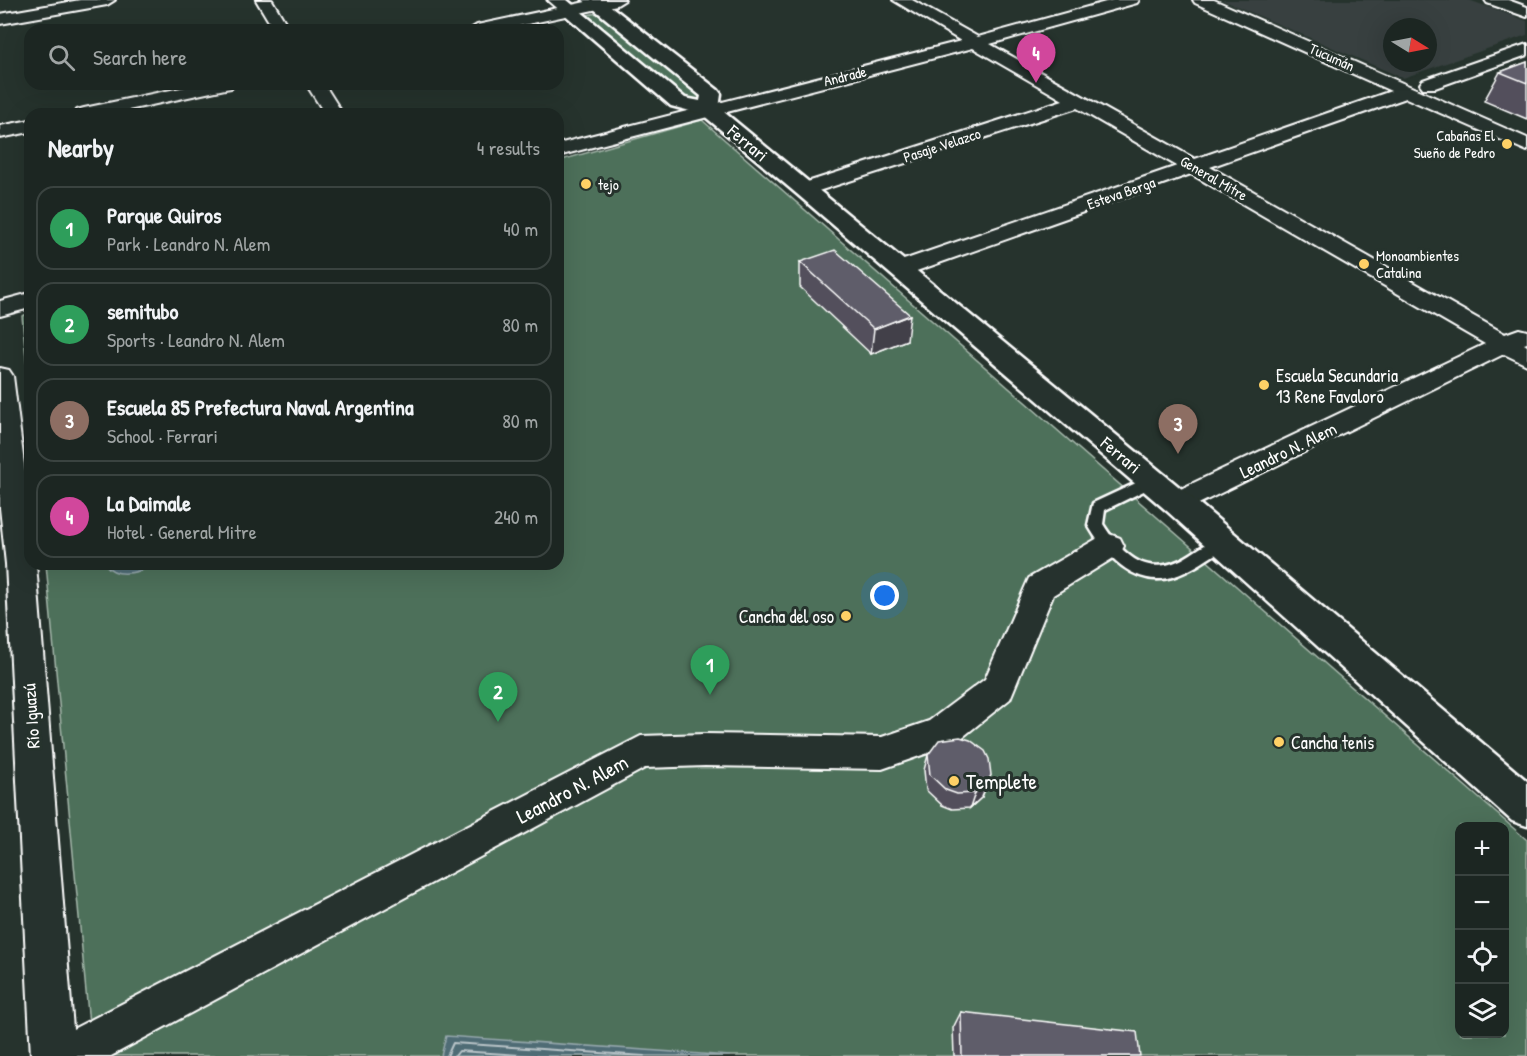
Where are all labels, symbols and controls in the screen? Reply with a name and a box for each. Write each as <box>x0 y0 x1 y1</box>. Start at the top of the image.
north arrow <box>1383 18 1437 72</box>
search box <box>24 24 564 90</box>
pin: 4 <box>1016 34 1056 83</box>
street label: Tucumán <box>1306 38 1358 76</box>
icon: search <box>45 41 78 74</box>
text: Search here <box>93 42 187 72</box>
street label: Andrade <box>821 61 869 91</box>
street label: Ferrari <box>722 118 774 167</box>
street label: Pasaje Velazco <box>901 123 983 167</box>
place label: Cabañas El Sueño de Pedro <box>1414 125 1495 163</box>
text: Nearby <box>48 130 114 165</box>
text: 4 results <box>477 134 540 161</box>
marker: Cabañas El Sueño de Pedro <box>1500 137 1514 151</box>
street label: General Mitre <box>1177 150 1251 206</box>
street label: Esteva Berga <box>1084 172 1158 214</box>
place label: tejo <box>598 174 619 195</box>
marker: tejo <box>579 177 593 191</box>
text: Parque Quiros <box>107 200 221 230</box>
text: 1 <box>66 215 73 242</box>
text: 40 m <box>503 215 538 242</box>
text: Park · Leandro N. Alem <box>107 230 270 257</box>
place label: Monoambientes Catalina <box>1376 245 1459 283</box>
marker: Monoambientes Catalina <box>1357 257 1371 271</box>
text: semitubo <box>107 296 178 326</box>
text: 2 <box>65 311 74 338</box>
text: 80 m <box>502 311 538 338</box>
text: Sports · Leandro N. Alem <box>107 326 285 353</box>
place label: Escuela Secundaria 13 Rene Favaloro <box>1276 363 1398 409</box>
marker: Escuela Secundaria 13 Rene Favaloro <box>1257 378 1271 392</box>
text: Escuela 85 Prefectura Naval Argentina <box>107 392 414 422</box>
pin: 3 <box>1158 404 1198 454</box>
text: 3 <box>65 407 74 434</box>
text: 80 m <box>502 407 538 434</box>
street label: Leandro N. Alem <box>1235 416 1341 484</box>
text: School · Ferrari <box>107 422 218 449</box>
street label: Ferrari <box>1095 430 1147 479</box>
text: La Daimale <box>107 488 191 518</box>
text: 4 <box>66 503 73 530</box>
text: 240 m <box>494 503 538 530</box>
text: Hotel · General Mitre <box>107 518 257 545</box>
your location <box>870 581 899 610</box>
place label: Cancha del oso <box>739 604 834 629</box>
marker: Cancha del oso <box>839 609 853 623</box>
pin: 1 <box>690 646 730 695</box>
pin: 2 <box>478 672 518 722</box>
street label: Río Iguazú <box>16 683 46 749</box>
place label: Cancha tenis <box>1291 730 1374 755</box>
marker: Cancha tenis <box>1272 735 1286 749</box>
street label: Leandro N. Alem <box>511 747 633 831</box>
place label: Templete <box>966 767 1037 796</box>
marker: Templete <box>947 774 961 788</box>
map controls <box>1455 822 1509 1038</box>
button: + <box>1455 822 1509 876</box>
button: − <box>1455 876 1509 930</box>
button: locate <box>1455 930 1509 984</box>
button: layers <box>1455 984 1509 1038</box>

